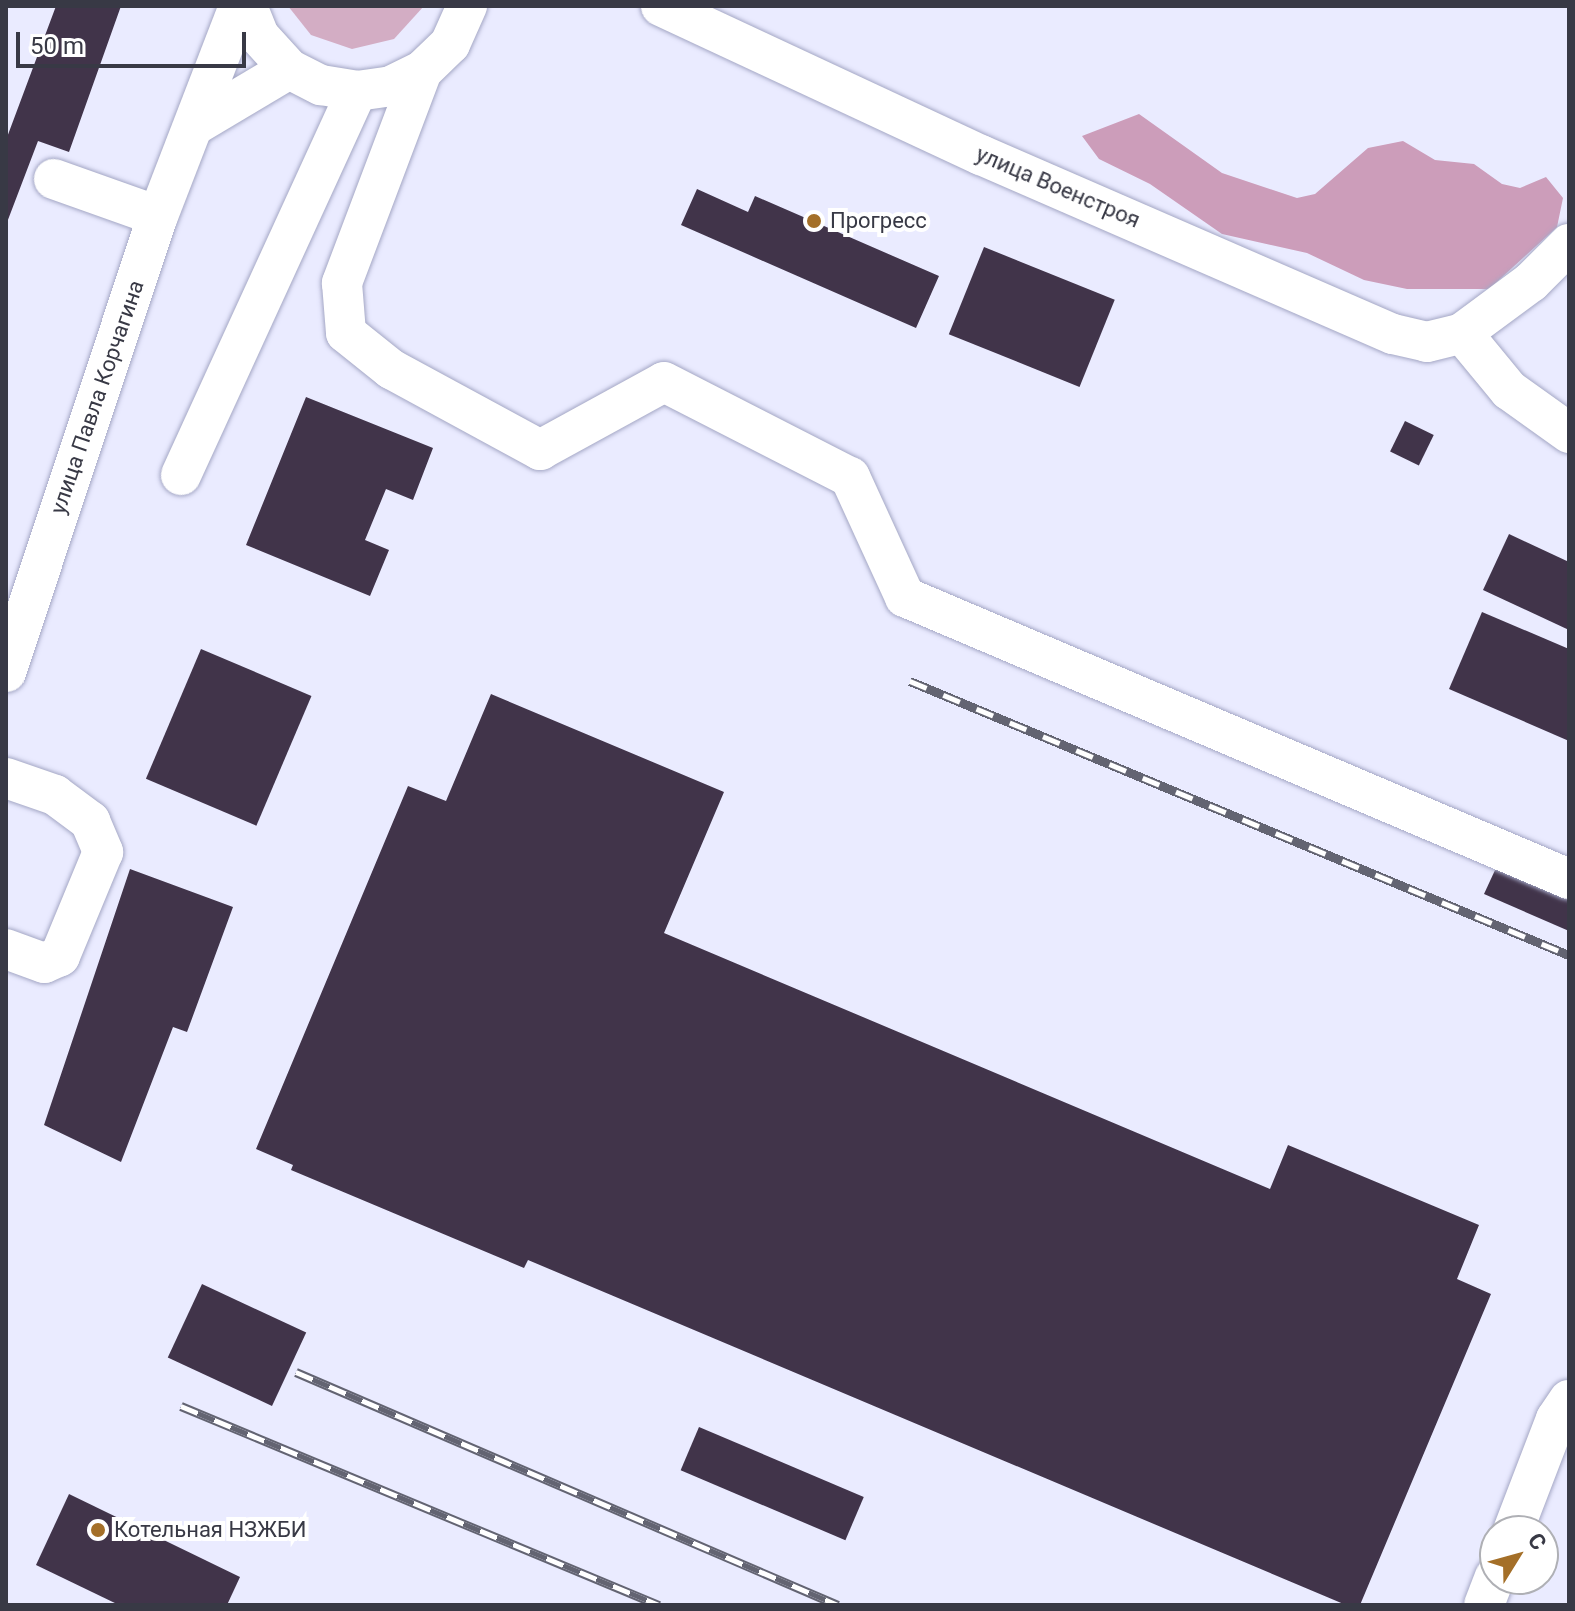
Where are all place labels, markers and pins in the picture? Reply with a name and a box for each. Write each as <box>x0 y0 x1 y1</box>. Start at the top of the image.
place label: Прогресс <box>830 208 927 234</box>
marker: Прогресс <box>805 212 823 230</box>
place label: Котельная НЗЖБИ <box>114 1517 307 1543</box>
marker: Котельная НЗЖБИ <box>89 1521 107 1539</box>

